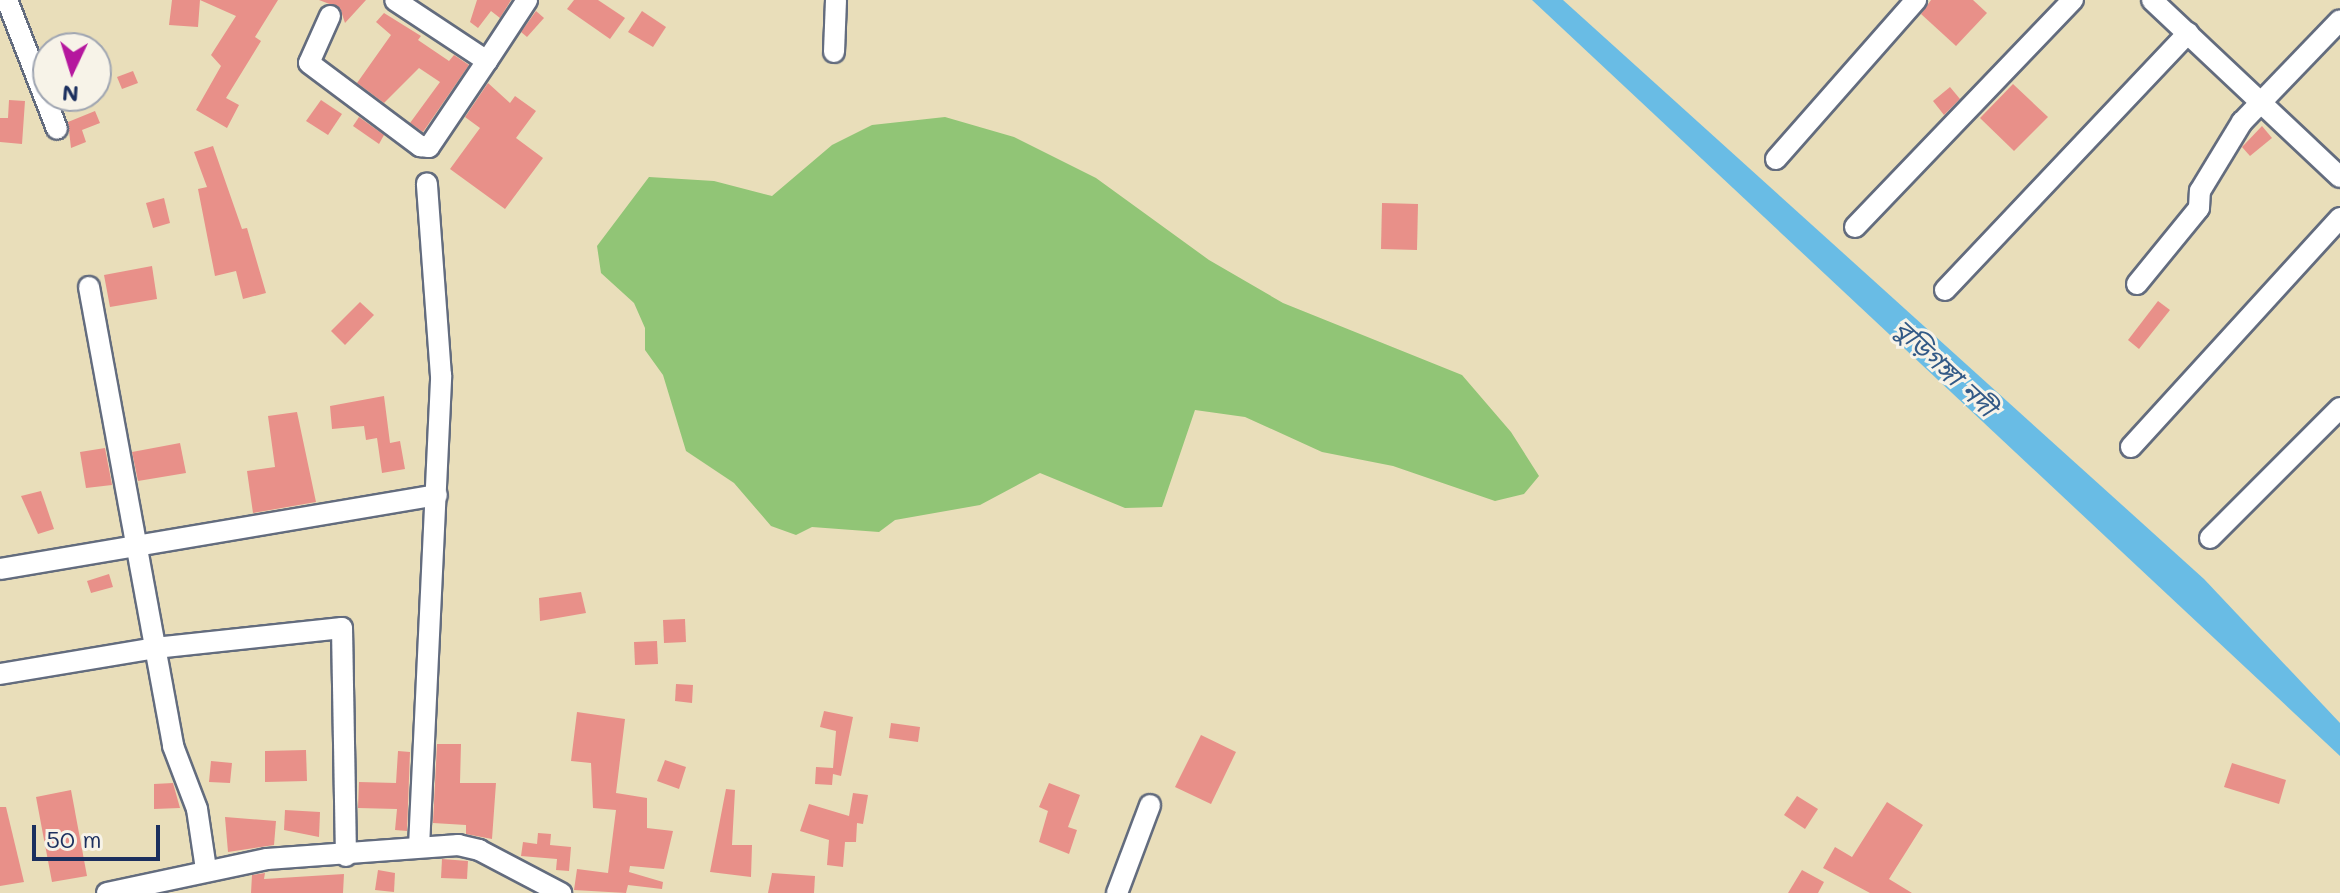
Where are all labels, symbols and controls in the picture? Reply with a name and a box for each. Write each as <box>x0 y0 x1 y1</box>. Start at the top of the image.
north arrow <box>32 32 112 112</box>
text: N <box>61 79 80 109</box>
water label: বুড়িগঙ্গা নদী <box>1888 313 2002 423</box>
scale bar <box>36 809 164 859</box>
text: 50 m <box>46 823 102 854</box>

